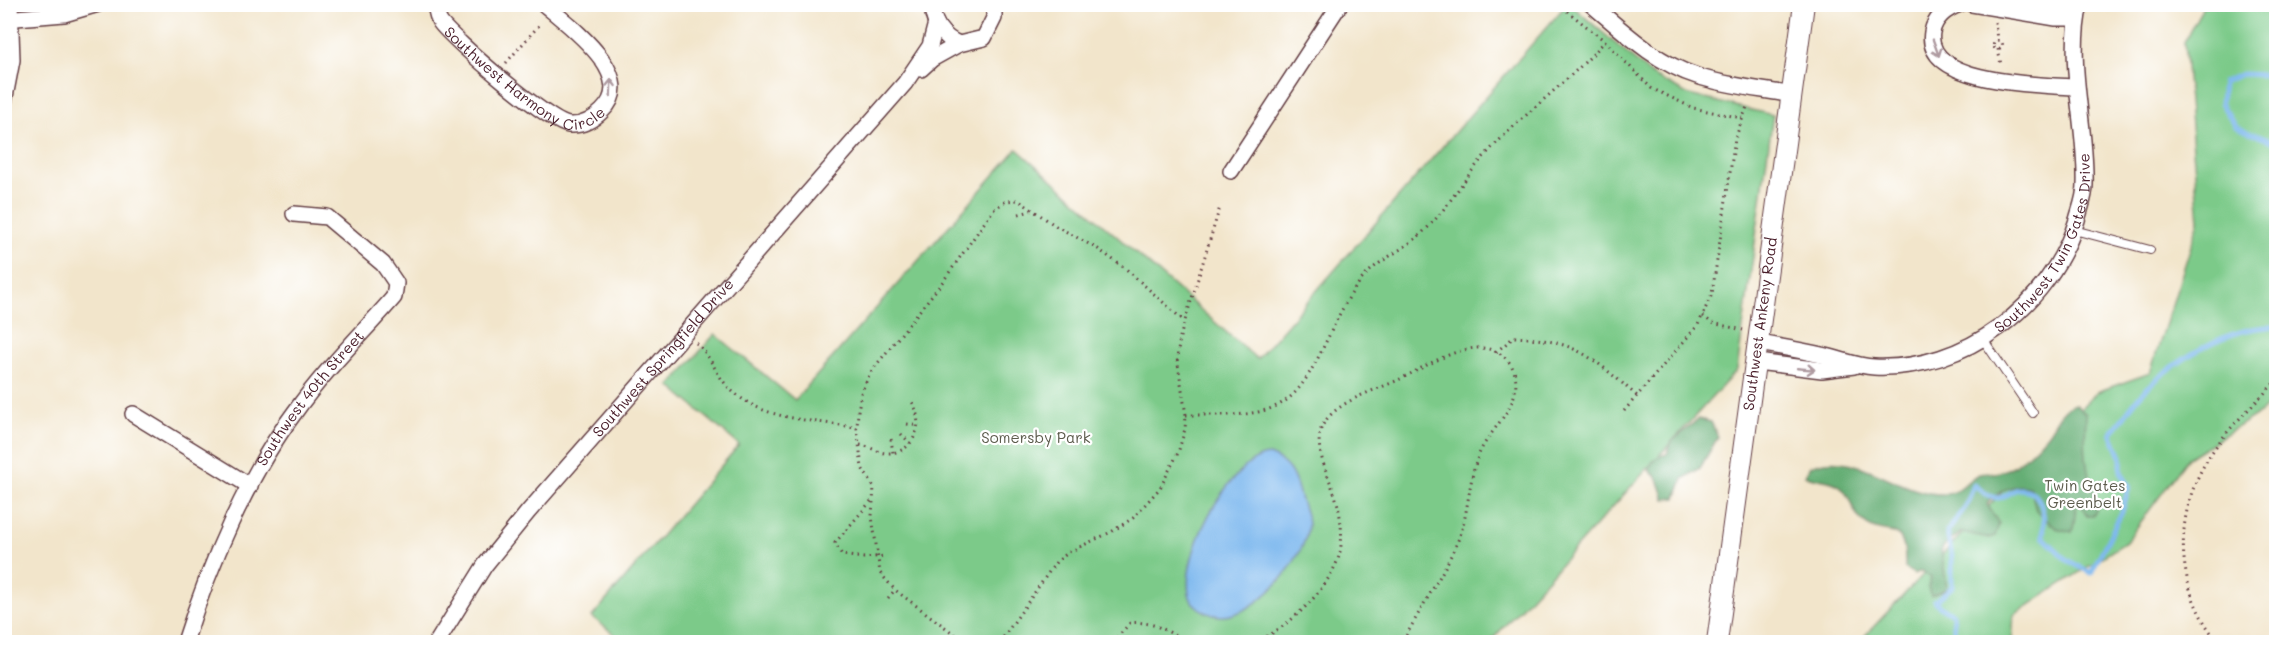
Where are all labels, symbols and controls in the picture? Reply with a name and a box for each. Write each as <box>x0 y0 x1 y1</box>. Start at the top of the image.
street label: Southwest Harmony Circle <box>440 22 609 135</box>
one-way arrow <box>1931 39 1942 57</box>
one-way arrow <box>605 79 617 99</box>
street label: Southwest Twin Gates Drive <box>1990 153 2094 337</box>
street label: Southwest Ankeny Road <box>1738 236 1781 412</box>
street label: Southwest Springfield Drive <box>588 274 738 441</box>
street label: Southwest 40th Street <box>251 326 368 469</box>
one-way arrow <box>1795 364 1815 375</box>
park label: Somersby Park <box>981 427 1091 447</box>
park label: Twin Gates Greenbelt <box>2044 475 2126 512</box>

